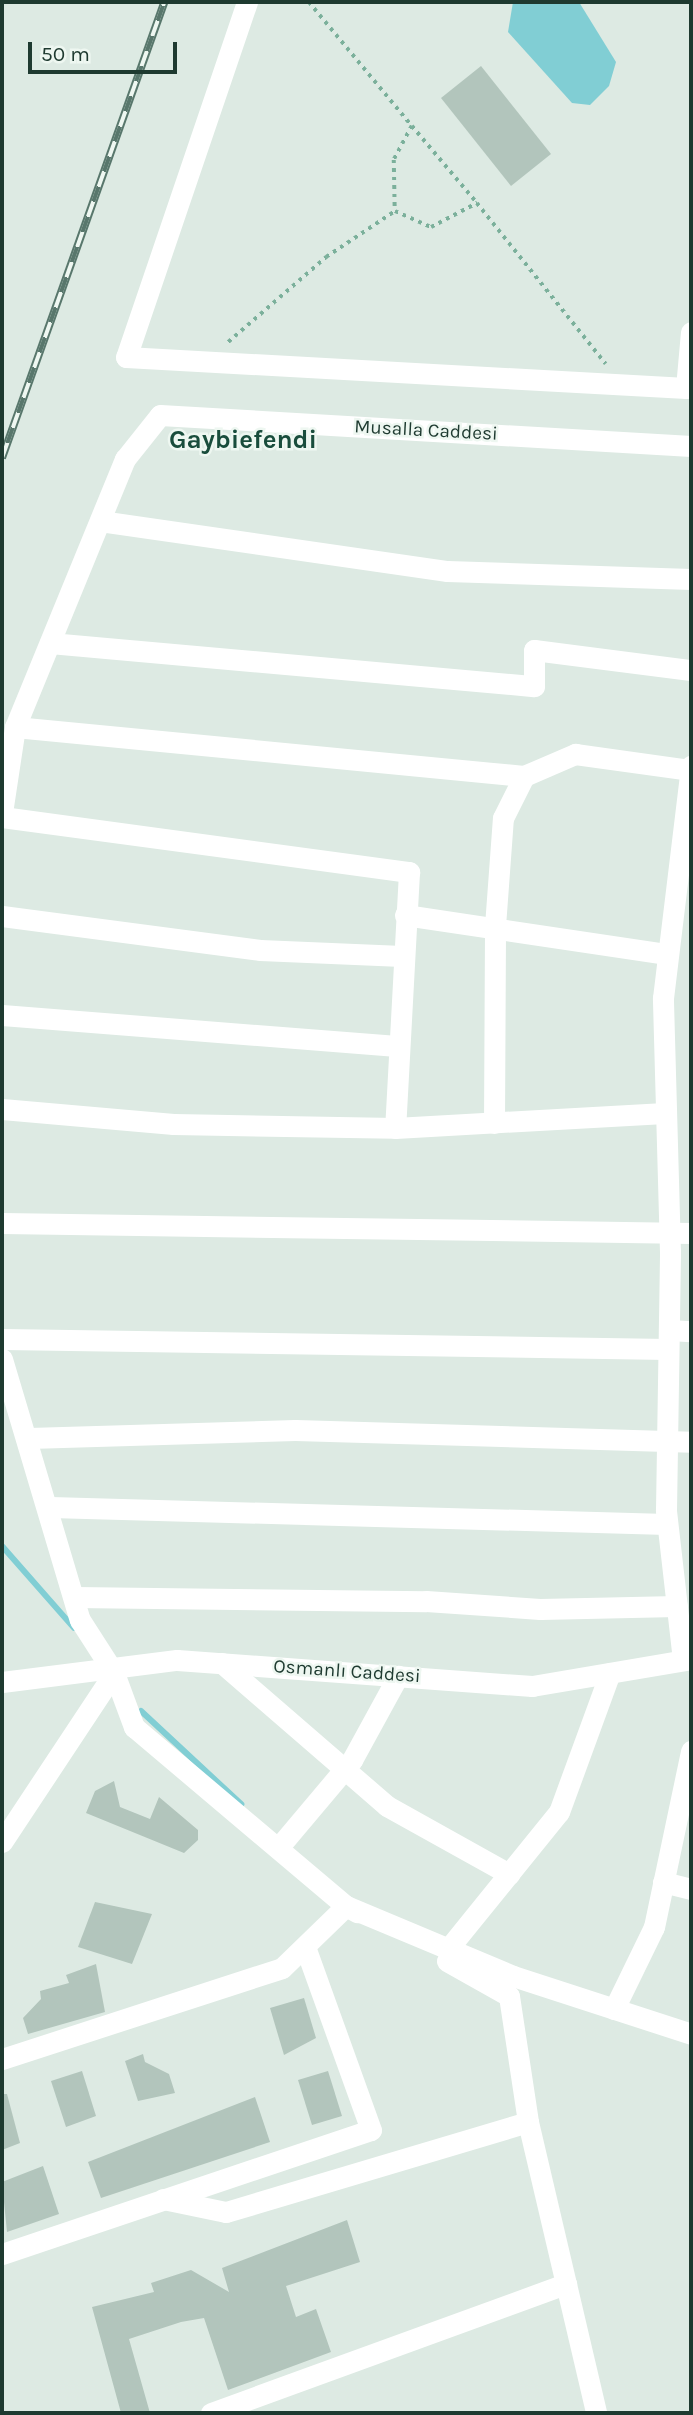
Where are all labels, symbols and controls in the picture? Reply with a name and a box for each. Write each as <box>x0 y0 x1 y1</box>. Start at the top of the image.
scale bar <box>32 28 180 72</box>
text: 50 m <box>41 42 90 66</box>
street label: Musalla Caddesi <box>354 416 498 446</box>
district label: Gaybiefendi <box>169 424 317 456</box>
street label: Osmanlı Caddesi <box>273 1655 421 1689</box>

